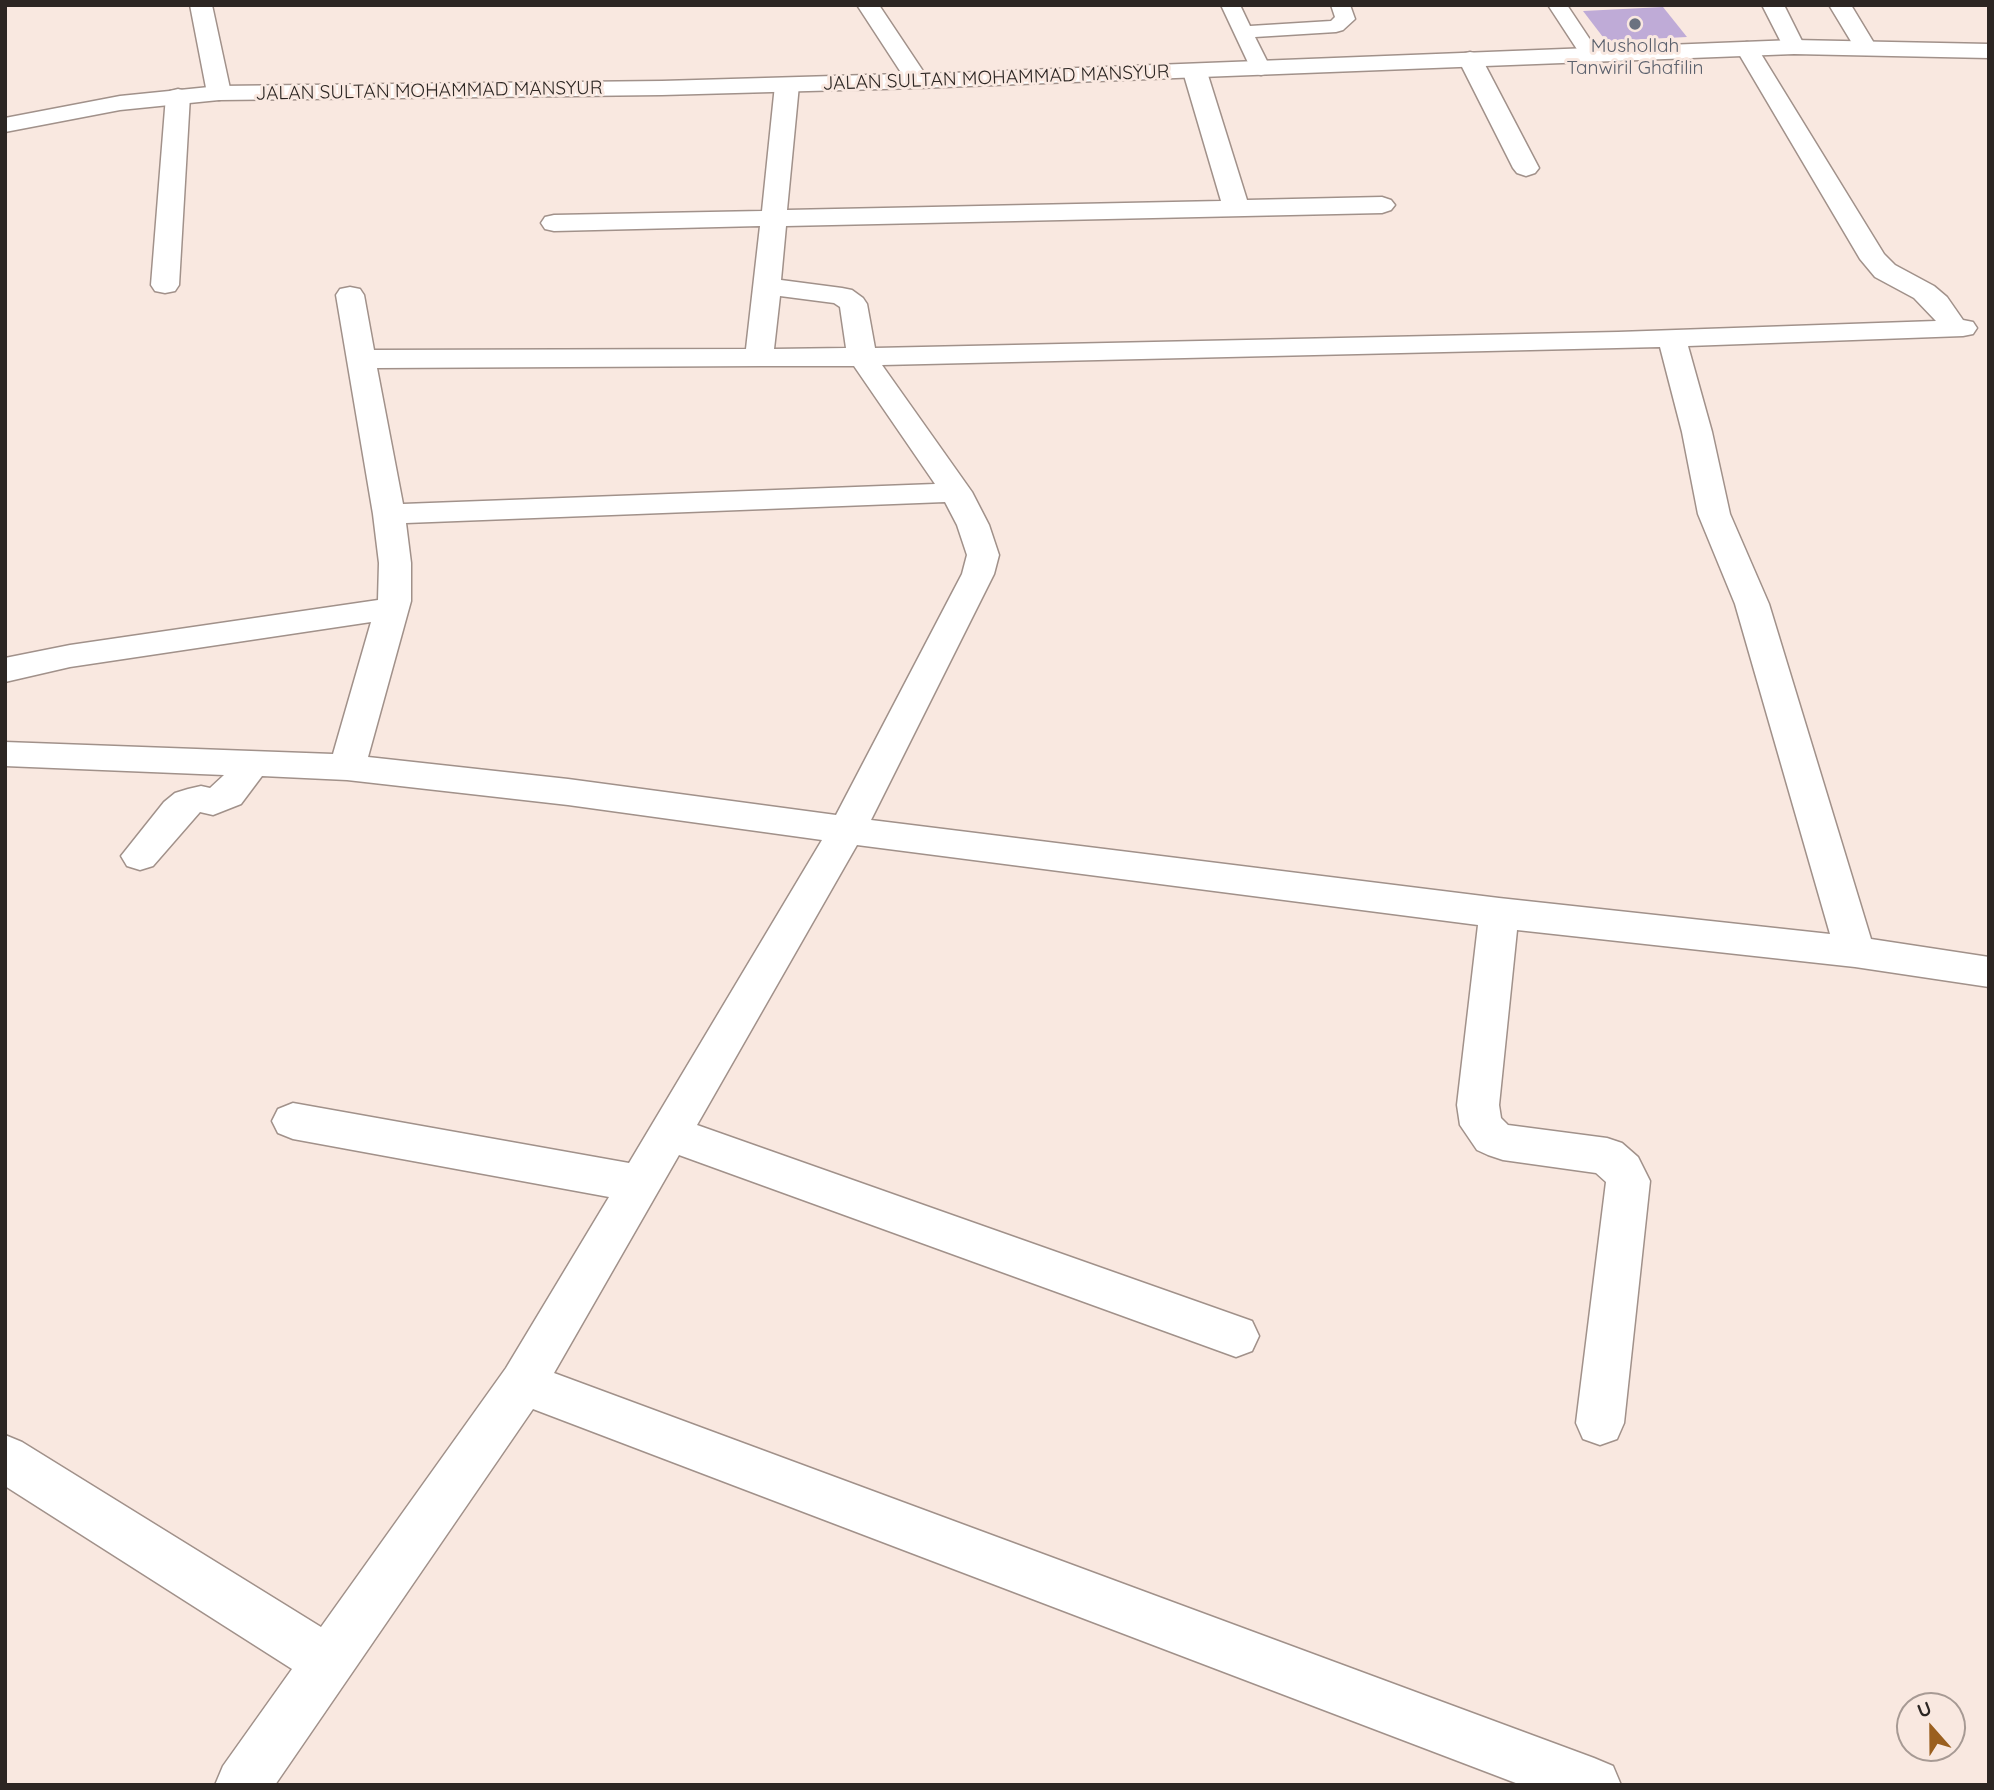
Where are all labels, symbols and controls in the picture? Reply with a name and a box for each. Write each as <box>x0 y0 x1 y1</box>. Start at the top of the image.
marker: Mushollah Tanwiril Ghafilin <box>1627 16 1643 32</box>
place label: Mushollah Tanwiril Ghafilin <box>1566 35 1704 79</box>
street label: JALAN SULTAN MOHAMMAD MANSYUR <box>822 61 1170 95</box>
street label: JALAN SULTAN MOHAMMAD MANSYUR <box>255 77 603 105</box>
north arrow <box>1896 1692 1966 1762</box>
text: U <box>1914 1696 1935 1723</box>

